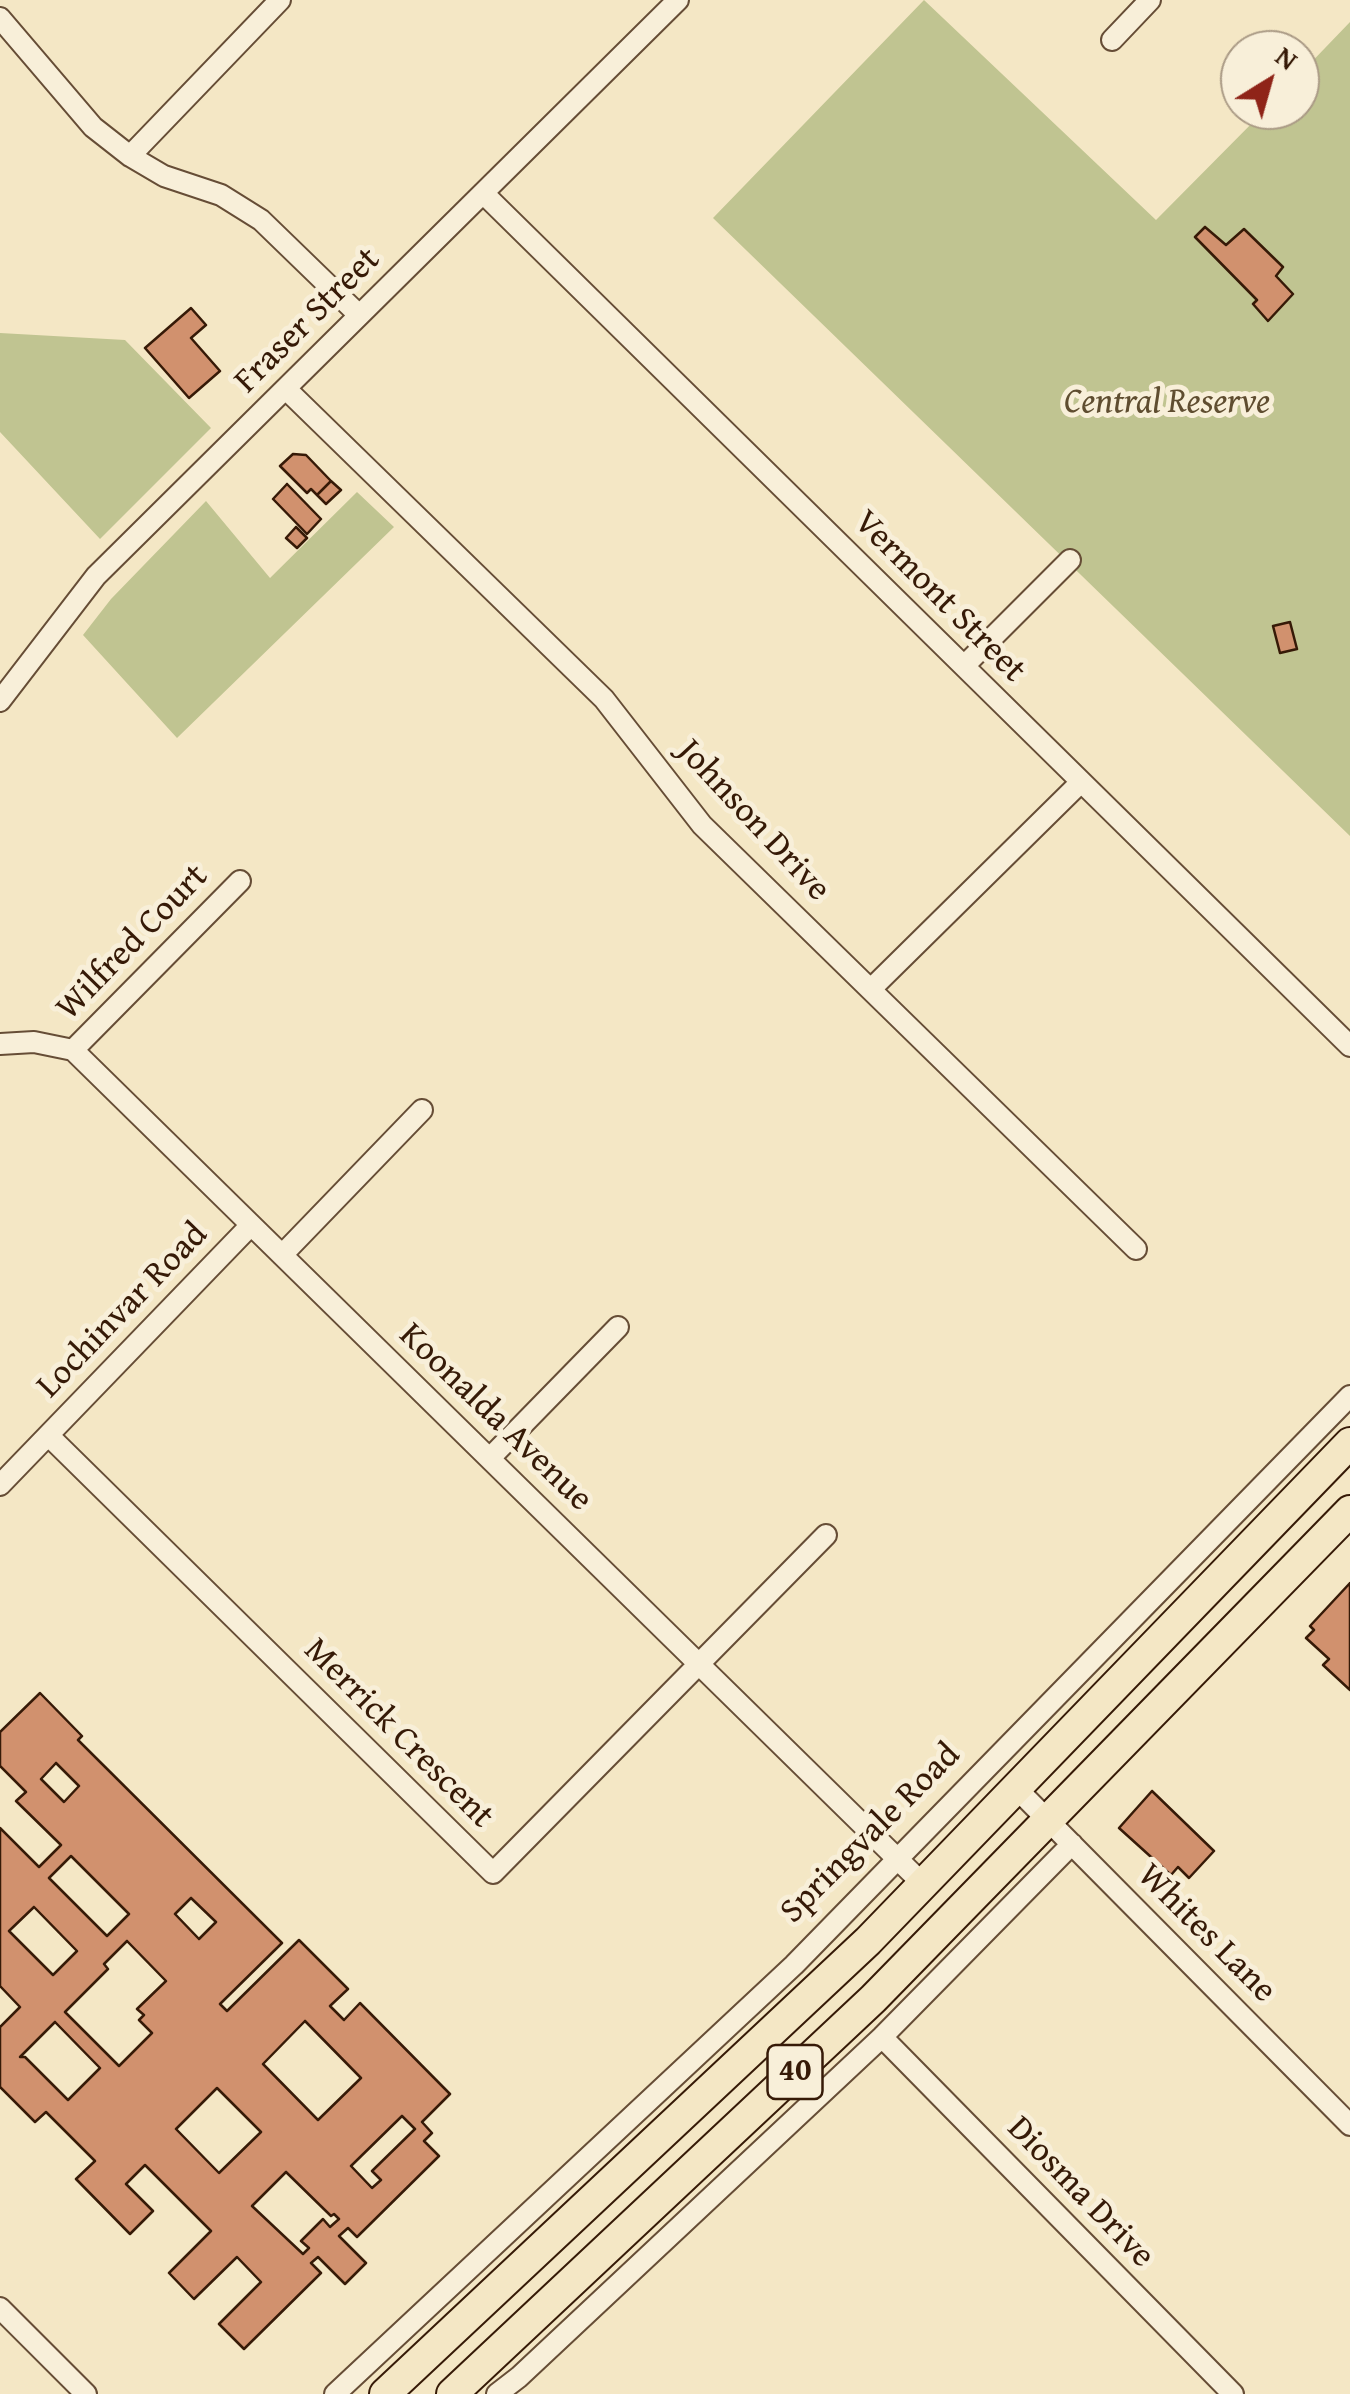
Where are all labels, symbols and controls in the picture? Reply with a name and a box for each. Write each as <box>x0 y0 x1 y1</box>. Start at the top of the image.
north arrow <box>1220 30 1320 130</box>
text: N <box>1267 35 1307 79</box>
street label: Fraser Street <box>226 239 390 403</box>
park label: Central Reserve <box>1064 382 1270 424</box>
street label: Vermont Street <box>844 502 1034 692</box>
street label: Johnson Drive <box>667 731 839 911</box>
street label: Wilfred Court <box>48 857 218 1029</box>
street label: Lochinvar Road <box>29 1215 217 1407</box>
street label: Koonalda Avenue <box>389 1315 601 1521</box>
street label: Merrick Crescent <box>294 1630 502 1838</box>
street label: Springvale Road <box>772 1735 970 1933</box>
street label: Whites Lane <box>1128 1856 1284 2012</box>
road number: 40 <box>768 2045 822 2099</box>
street label: Diosma Drive <box>997 2109 1163 2277</box>

